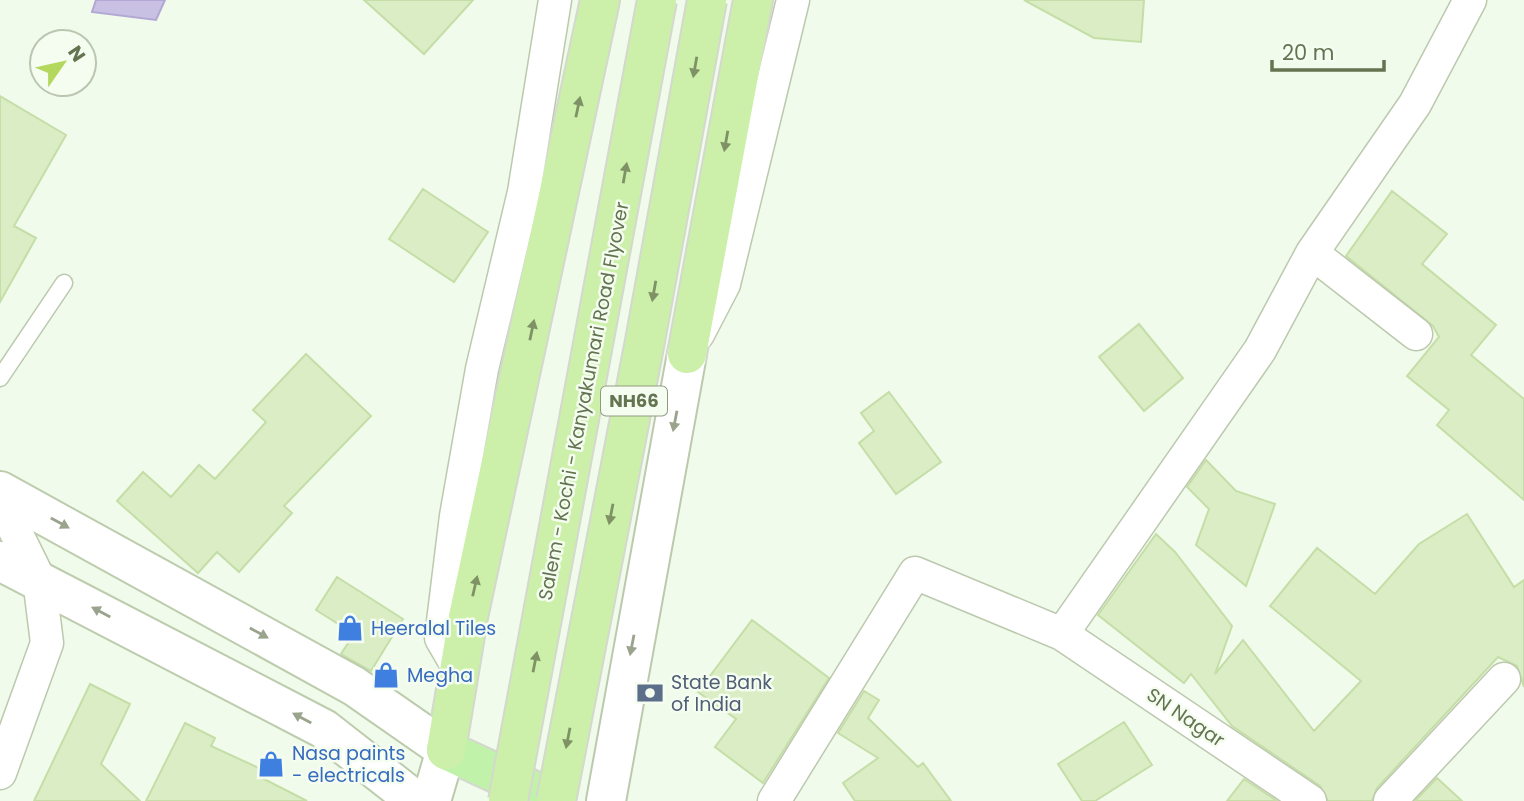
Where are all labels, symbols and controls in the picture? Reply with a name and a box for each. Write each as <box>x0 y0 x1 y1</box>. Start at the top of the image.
north arrow <box>28 28 98 98</box>
scale bar <box>1272 28 1384 72</box>
text: 20 m <box>1282 38 1335 67</box>
text: N <box>61 40 92 67</box>
one-way arrow <box>689 56 700 78</box>
one-way arrow <box>573 96 584 118</box>
one-way arrow <box>720 130 731 152</box>
one-way arrow <box>620 162 631 184</box>
street label: Salem - Kochi - Kanyakumari Road Flyover <box>532 200 635 603</box>
one-way arrow <box>648 280 659 302</box>
one-way arrow <box>526 319 537 341</box>
road number: NH66 <box>601 386 667 416</box>
one-way arrow <box>669 410 680 432</box>
one-way arrow <box>606 503 617 525</box>
one-way arrow <box>50 517 70 529</box>
one-way arrow <box>470 575 481 597</box>
one-way arrow <box>91 606 111 618</box>
shop icon: Heeralal Tiles <box>335 613 365 643</box>
place label: Heeralal Tiles <box>371 615 496 642</box>
one-way arrow <box>249 627 269 639</box>
one-way arrow <box>627 634 638 656</box>
one-way arrow <box>529 651 540 673</box>
shop icon: Megha <box>371 660 401 690</box>
place label: Megha <box>407 662 473 689</box>
place label: State Bank of India <box>671 669 772 718</box>
bank icon: State Bank of India <box>635 678 665 708</box>
street label: SN Nagar <box>1141 681 1230 753</box>
one-way arrow <box>292 712 312 723</box>
one-way arrow <box>562 727 573 749</box>
place label: Nasa paints - electricals <box>292 740 405 789</box>
shop icon: Nasa paints - electricals <box>256 749 286 779</box>

